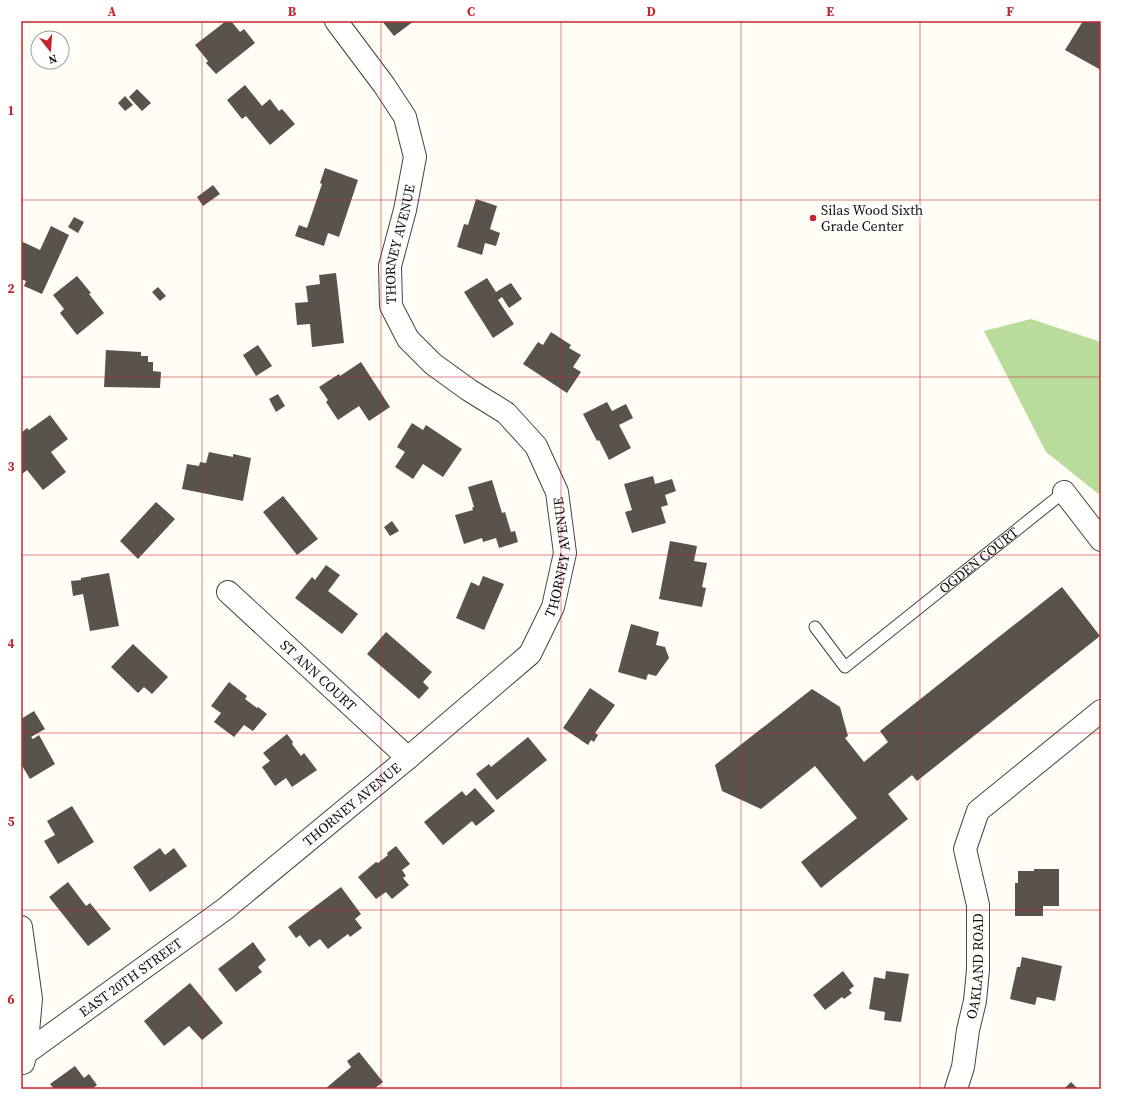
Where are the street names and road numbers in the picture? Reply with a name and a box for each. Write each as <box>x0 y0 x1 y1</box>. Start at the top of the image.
street label: THORNEY AVENUE <box>380 183 420 304</box>
street label: THORNEY AVENUE <box>539 496 575 621</box>
street label: OGDEN COURT <box>935 522 1023 598</box>
street label: ST ANN COURT <box>276 635 361 716</box>
street label: THORNEY AVENUE <box>298 758 405 851</box>
street label: OAKLAND ROAD <box>961 913 988 1021</box>
street label: EAST 20TH STREET <box>75 933 187 1022</box>

